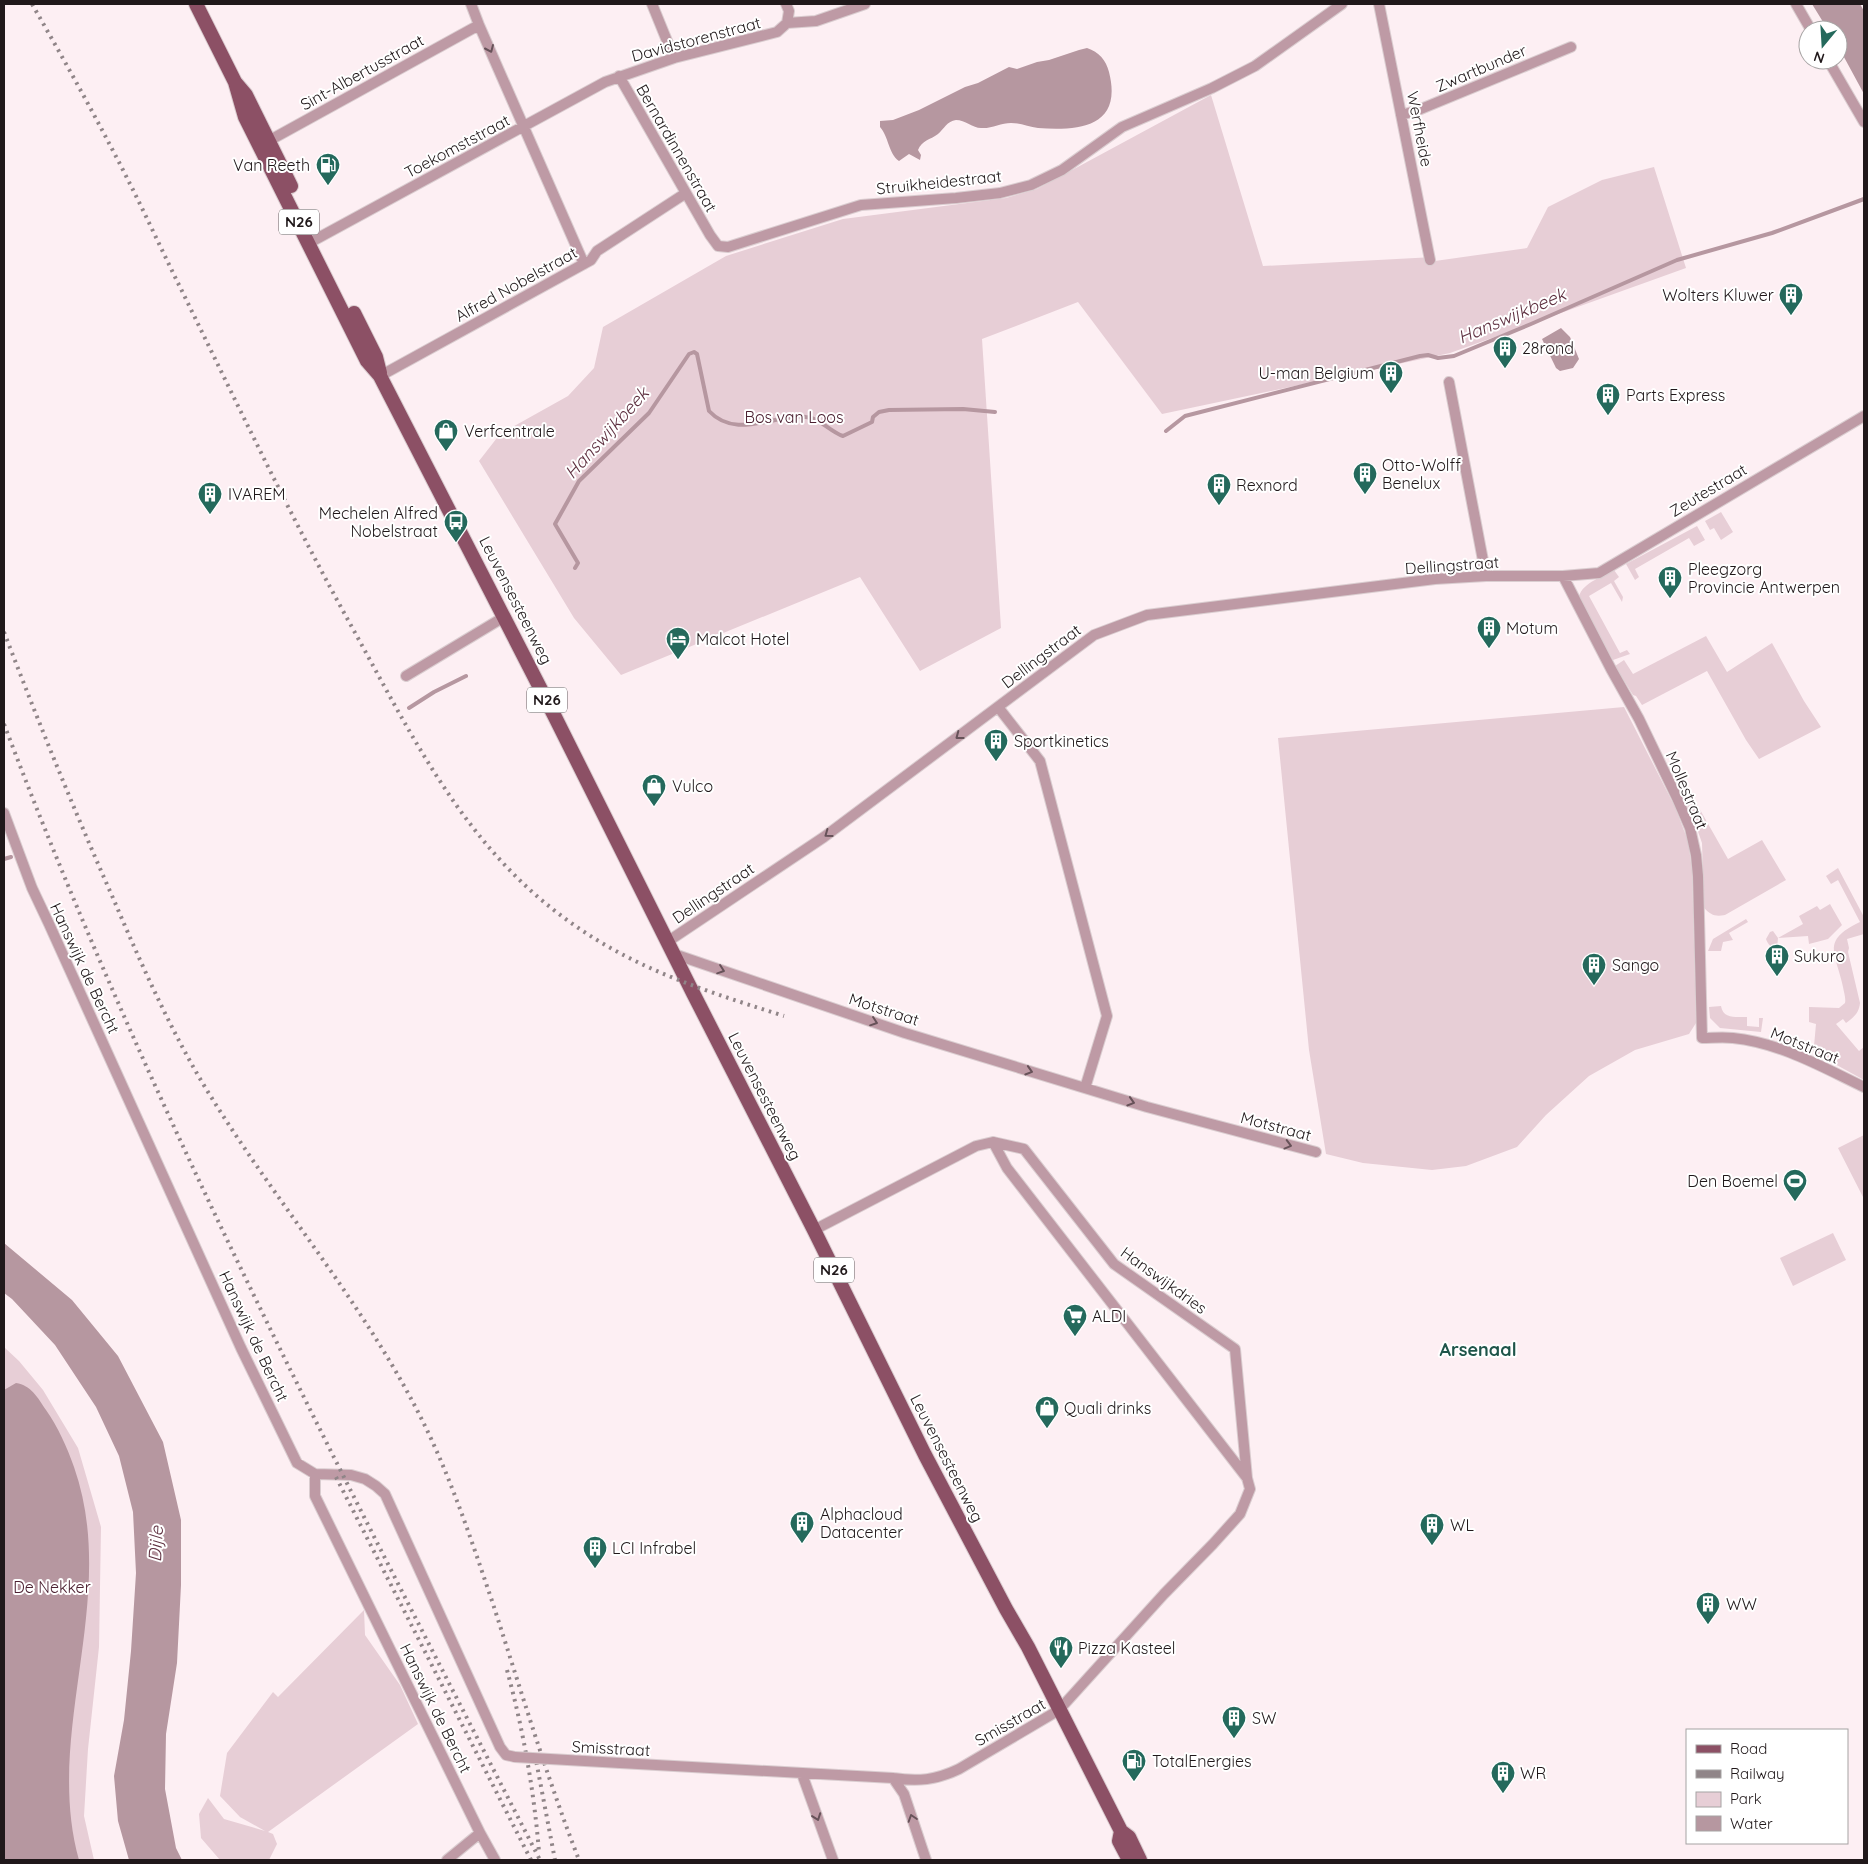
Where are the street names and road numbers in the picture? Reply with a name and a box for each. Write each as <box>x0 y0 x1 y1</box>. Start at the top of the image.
street label: Davidstorenstraat <box>629 12 763 66</box>
street label: Sint-Albertusstraat <box>297 30 427 114</box>
street label: Zwartbunder <box>1433 40 1529 96</box>
street label: Bernardinnenstraat <box>632 81 722 215</box>
street label: Werfheide <box>1403 90 1437 168</box>
street label: Toekomststraat <box>401 110 513 182</box>
street label: Struikheidestraat <box>875 165 1003 199</box>
road number: N26 <box>279 210 319 234</box>
street label: Alfred Nobelstraat <box>452 242 580 326</box>
street label: Zeutestraat <box>1666 459 1750 521</box>
street label: Leuvensesteenweg <box>475 533 557 667</box>
street label: Dellingstraat <box>1404 552 1500 578</box>
street label: Dellingstraat <box>997 620 1085 692</box>
road number: N26 <box>527 688 567 712</box>
street label: Mollestraat <box>1662 748 1712 832</box>
street label: Dellingstraat <box>668 858 758 928</box>
street label: Hanswijk de Bercht <box>46 900 124 1036</box>
street label: Motstraat <box>846 988 922 1030</box>
street label: Motstraat <box>1768 1022 1842 1068</box>
street label: Leuvensesteenweg <box>724 1029 806 1163</box>
street label: Motstraat <box>1238 1107 1314 1145</box>
street label: Hanswijkdries <box>1117 1242 1211 1318</box>
road number: N26 <box>814 1258 854 1282</box>
street label: Hanswijk de Bercht <box>215 1268 293 1404</box>
street label: Leuvensesteenweg <box>906 1391 988 1525</box>
street label: Hanswijk de Bercht <box>396 1640 476 1776</box>
street label: Smisstraat <box>971 1694 1049 1750</box>
street label: Smisstraat <box>571 1736 651 1760</box>

